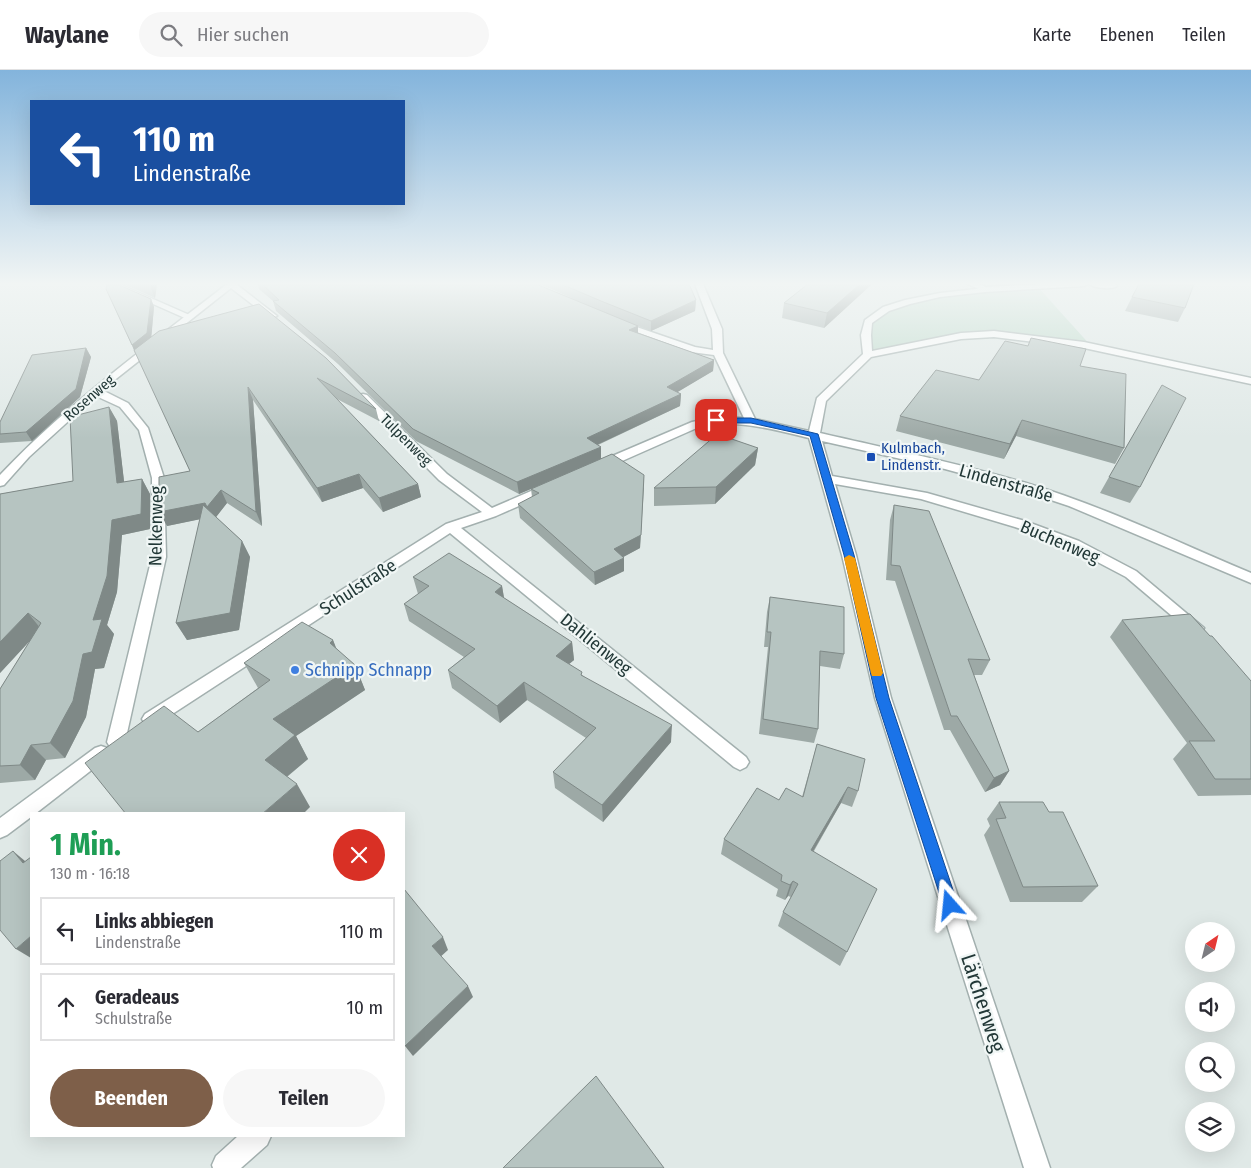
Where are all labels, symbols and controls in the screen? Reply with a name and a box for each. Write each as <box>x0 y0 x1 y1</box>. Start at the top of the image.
search box <box>139 12 489 57</box>
text: Waylane <box>25 21 109 49</box>
icon: search <box>157 21 185 49</box>
text: Hier suchen <box>197 23 289 46</box>
text: Karte <box>1032 24 1071 46</box>
text: Ebenen <box>1099 24 1154 46</box>
text: Teilen <box>1182 24 1226 46</box>
text: 110 m <box>133 118 215 160</box>
icon: left <box>50 120 115 185</box>
text: Lindenstraße <box>133 160 251 187</box>
street label: Rosenweg <box>60 371 118 425</box>
pin <box>695 399 737 441</box>
icon: arrive <box>702 406 730 434</box>
street label: Tulpenweg <box>376 410 436 470</box>
place label: Kulmbach, Lindenstr. <box>881 439 945 474</box>
marker: Kulmbach, Lindenstr. <box>865 451 877 463</box>
street label: Lindenstraße <box>957 459 1056 507</box>
street label: Nelkenweg <box>144 485 168 566</box>
street label: Buchenweg <box>1017 515 1103 569</box>
street label: Schulstraße <box>316 554 401 620</box>
street label: Dahlienweg <box>556 609 637 680</box>
place label: Schnipp Schnapp <box>305 659 432 681</box>
marker: Schnipp Schnapp <box>289 664 301 676</box>
text: 1 Min. <box>50 827 121 863</box>
button: close <box>333 829 385 881</box>
text: 130 m · 16:18 <box>50 864 130 883</box>
position arrow <box>923 878 975 930</box>
text: Links abbiegen <box>95 910 214 933</box>
icon: left <box>52 917 80 945</box>
text: 110 m <box>339 920 383 943</box>
north arrow <box>1185 922 1235 972</box>
map controls <box>1185 922 1235 1152</box>
text: Lindenstraße <box>95 933 181 952</box>
street label: Lärchenweg <box>955 951 1011 1055</box>
button: sound <box>1185 982 1235 1032</box>
text: Geradeaus <box>95 986 179 1009</box>
icon: ahead <box>52 993 80 1021</box>
text: 10 m <box>347 996 383 1019</box>
text: Schulstraße <box>95 1009 172 1028</box>
button: search <box>1185 1042 1235 1092</box>
button: Beenden <box>50 1069 213 1127</box>
button: Teilen <box>223 1069 385 1127</box>
button: layers <box>1185 1102 1235 1152</box>

